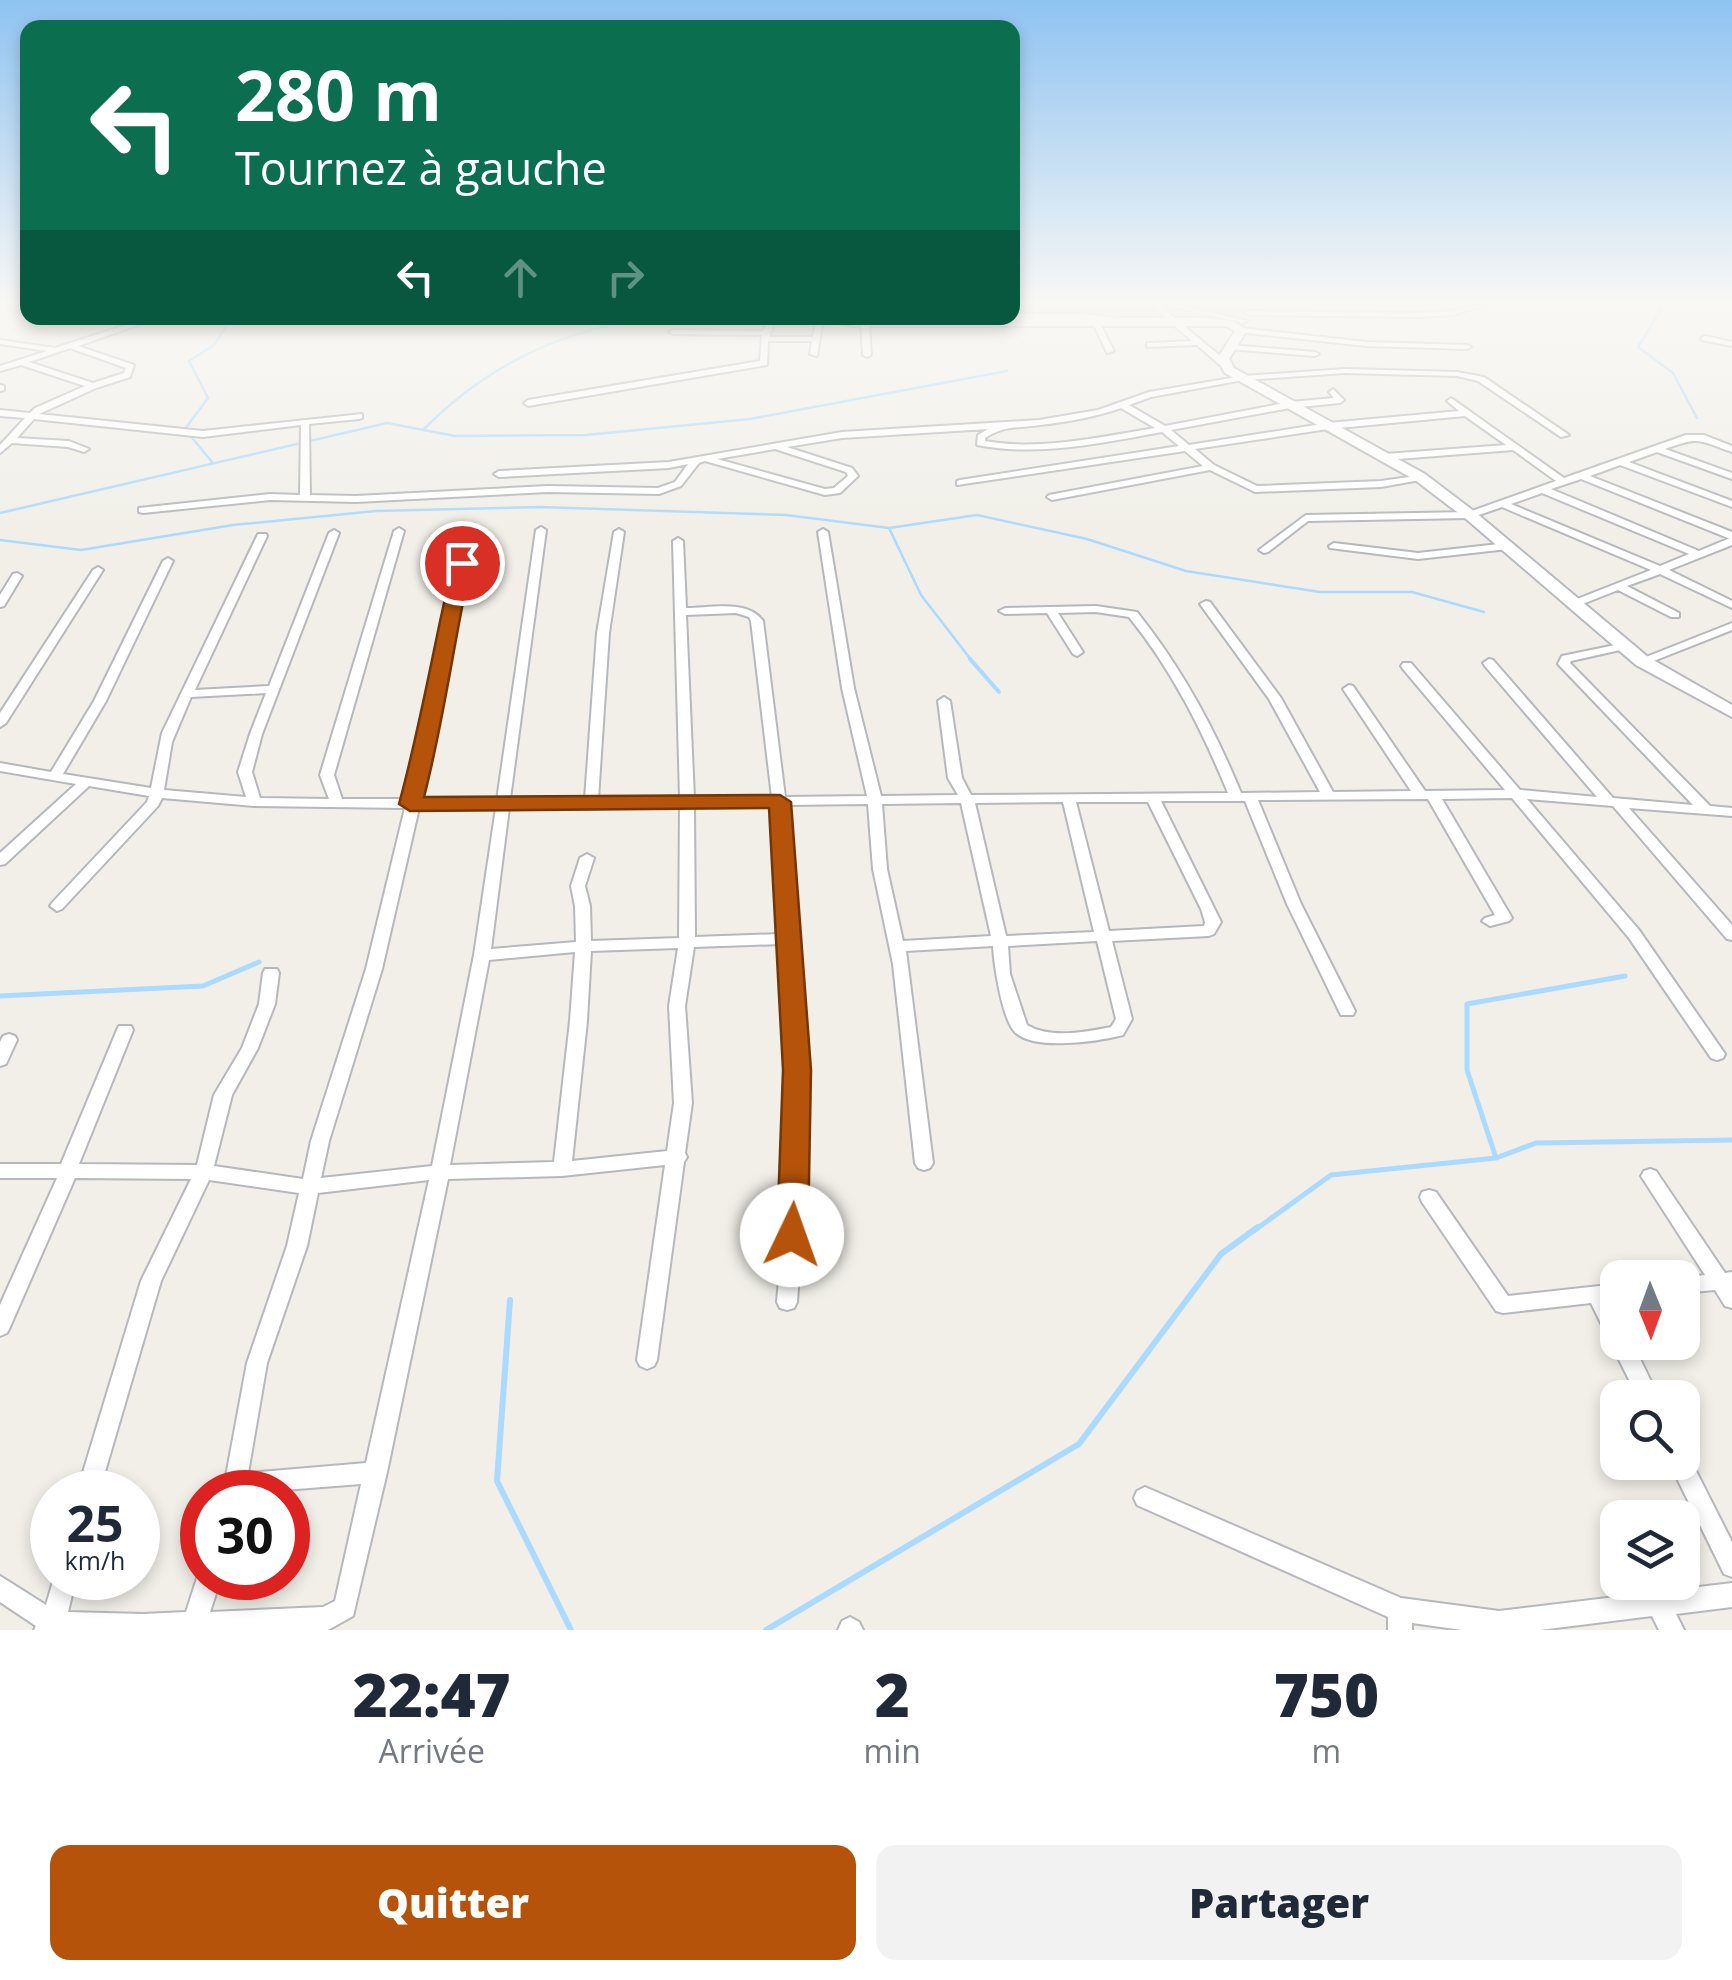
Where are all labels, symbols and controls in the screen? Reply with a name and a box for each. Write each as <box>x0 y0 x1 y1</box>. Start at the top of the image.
text: 280 m <box>235 46 442 142</box>
icon: left <box>70 60 200 190</box>
text: Tournez à gauche <box>235 137 607 198</box>
icon: left <box>388 250 443 305</box>
icon: ahead <box>493 250 548 305</box>
icon: right <box>598 250 653 305</box>
pin <box>420 521 505 606</box>
icon: arrive <box>435 536 490 591</box>
position arrow <box>740 1183 844 1287</box>
north arrow <box>1600 1260 1700 1360</box>
map controls <box>1600 1260 1700 1600</box>
button: search <box>1600 1380 1700 1480</box>
speed limit sign: 30 <box>180 1470 310 1600</box>
text: 25 <box>66 1489 124 1557</box>
button: layers <box>1600 1500 1700 1600</box>
text: km/h <box>65 1543 125 1577</box>
text: 22:47 <box>353 1653 511 1735</box>
text: 2 <box>875 1653 910 1735</box>
text: 750 <box>1274 1653 1379 1735</box>
text: Arrivée <box>379 1729 485 1772</box>
text: min <box>864 1729 921 1772</box>
text: m <box>1312 1729 1341 1772</box>
button: Quitter <box>50 1845 856 1960</box>
button: Partager <box>876 1845 1682 1960</box>

